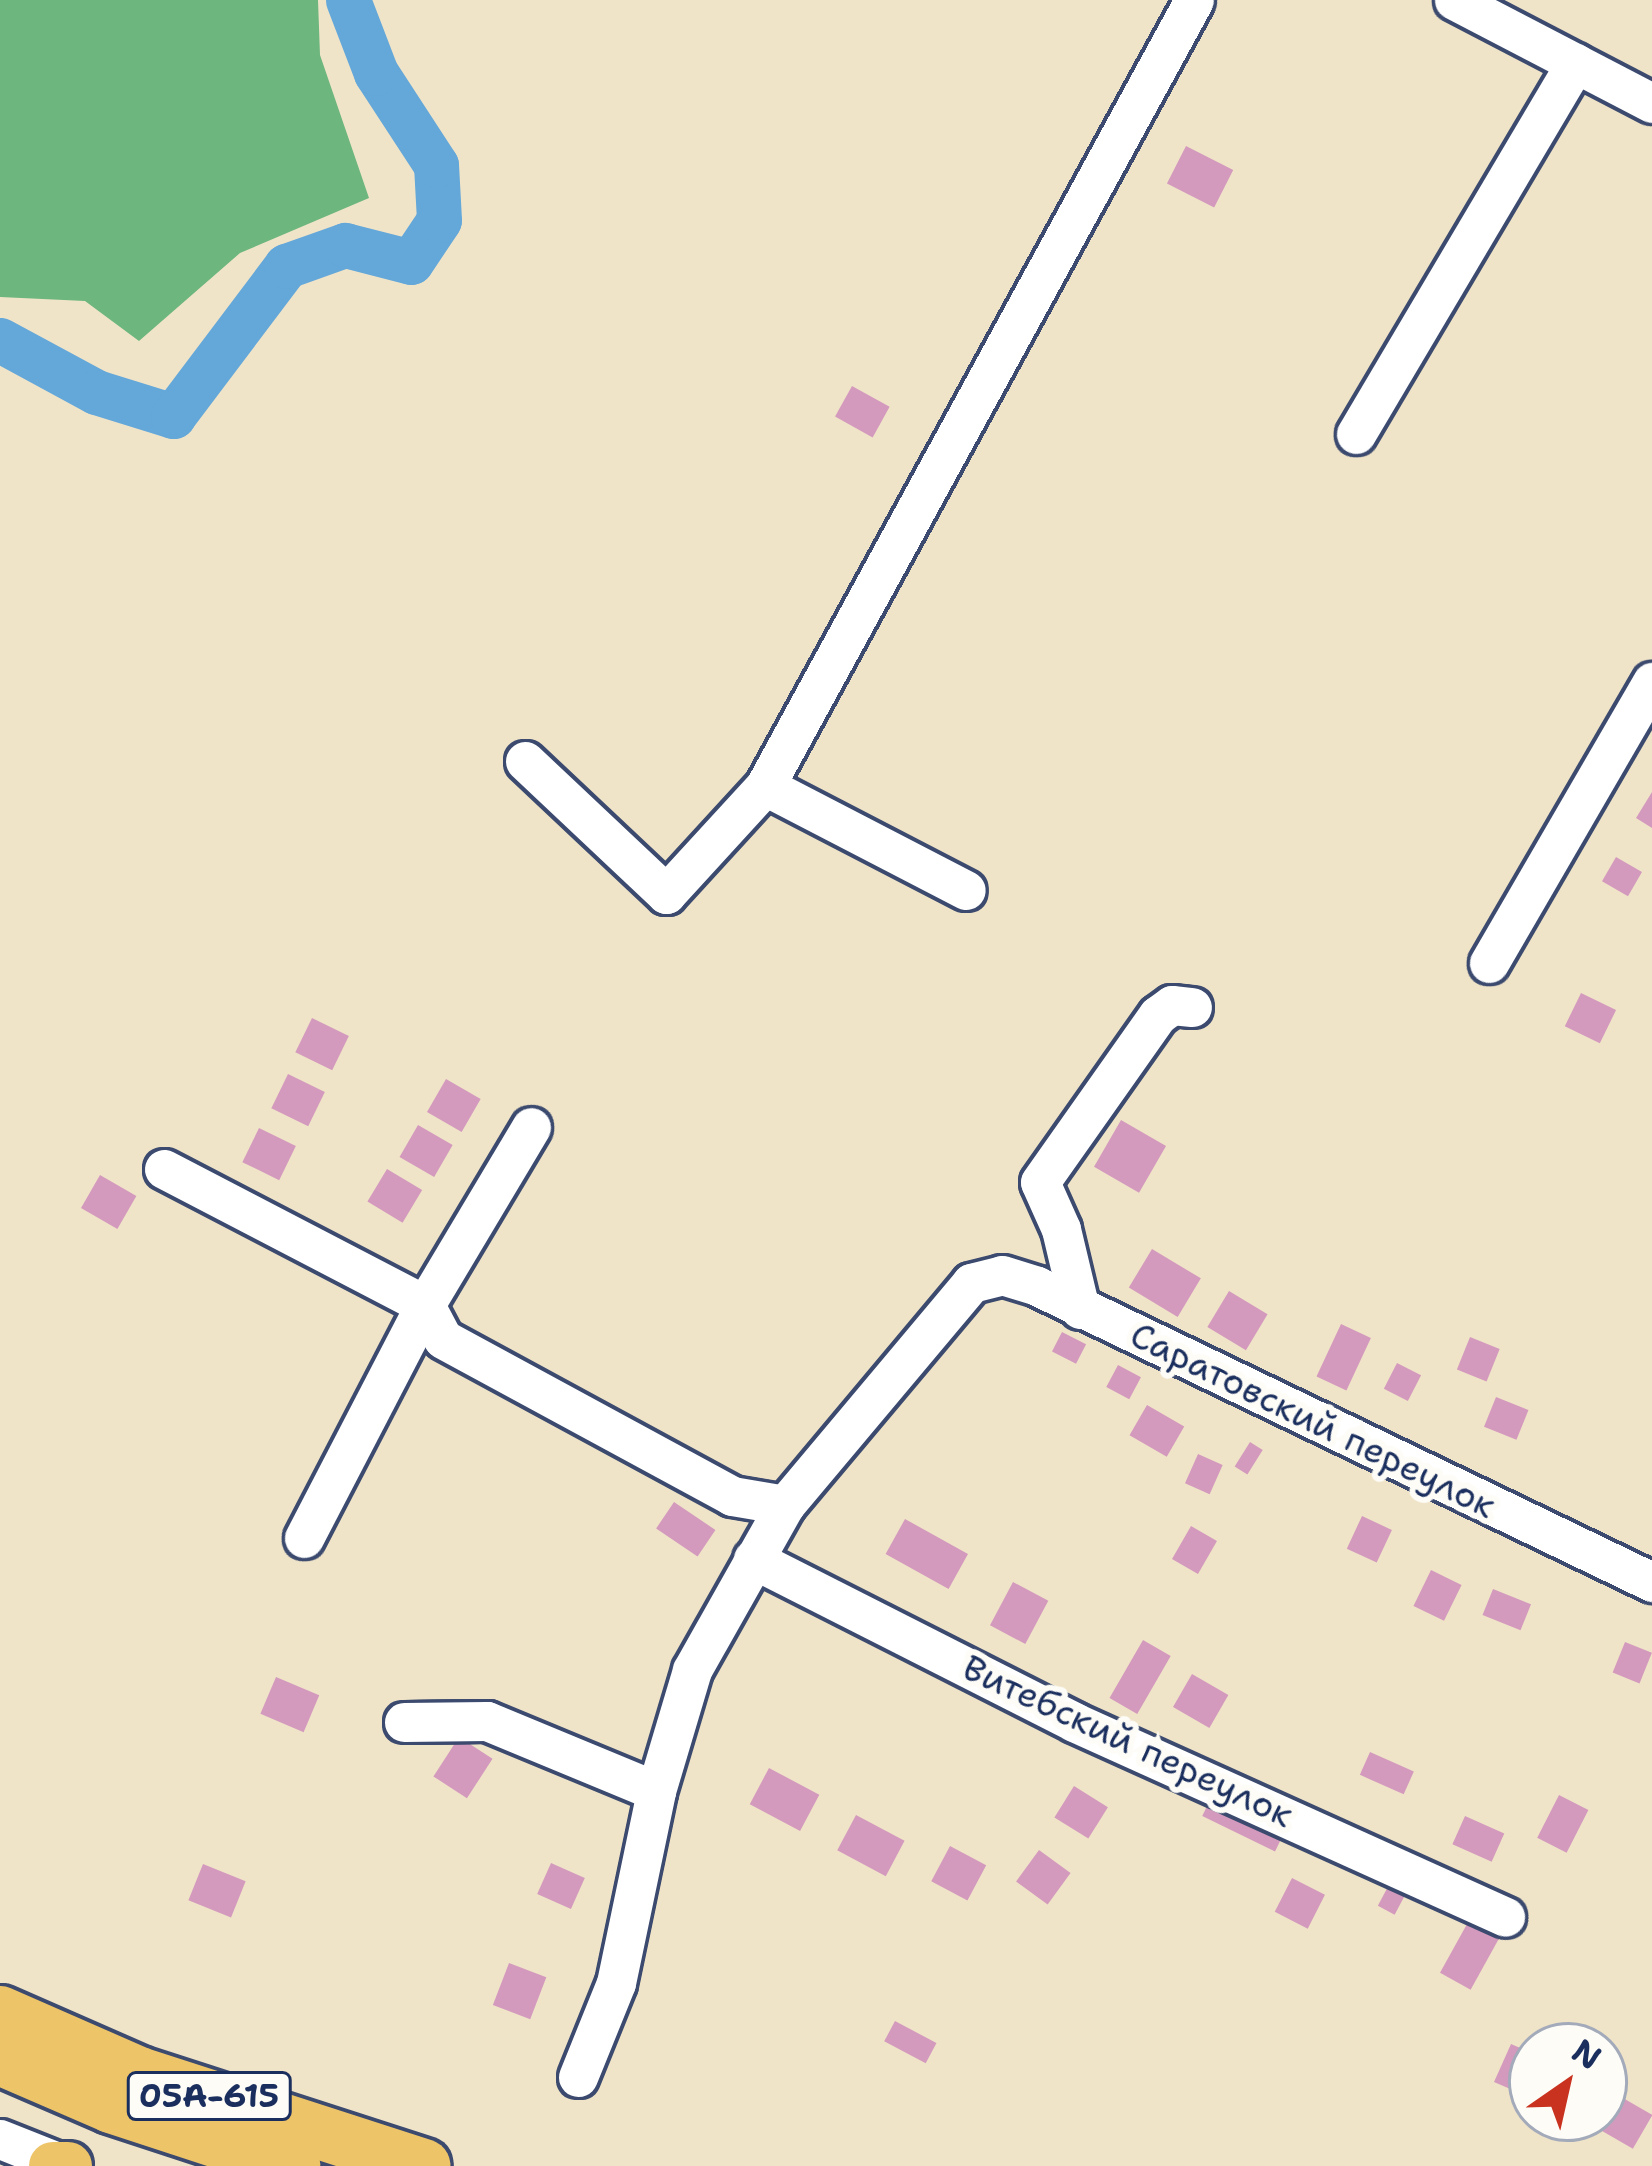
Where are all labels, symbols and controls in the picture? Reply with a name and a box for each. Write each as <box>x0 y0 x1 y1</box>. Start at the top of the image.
street label: Саратовский переулок <box>1123 1313 1503 1527</box>
street label: Витебский переулок <box>956 1645 1300 1837</box>
north arrow <box>1508 2022 1628 2142</box>
text: N <box>1563 2028 1610 2080</box>
road number: 05А-615 <box>125 2069 293 2123</box>

